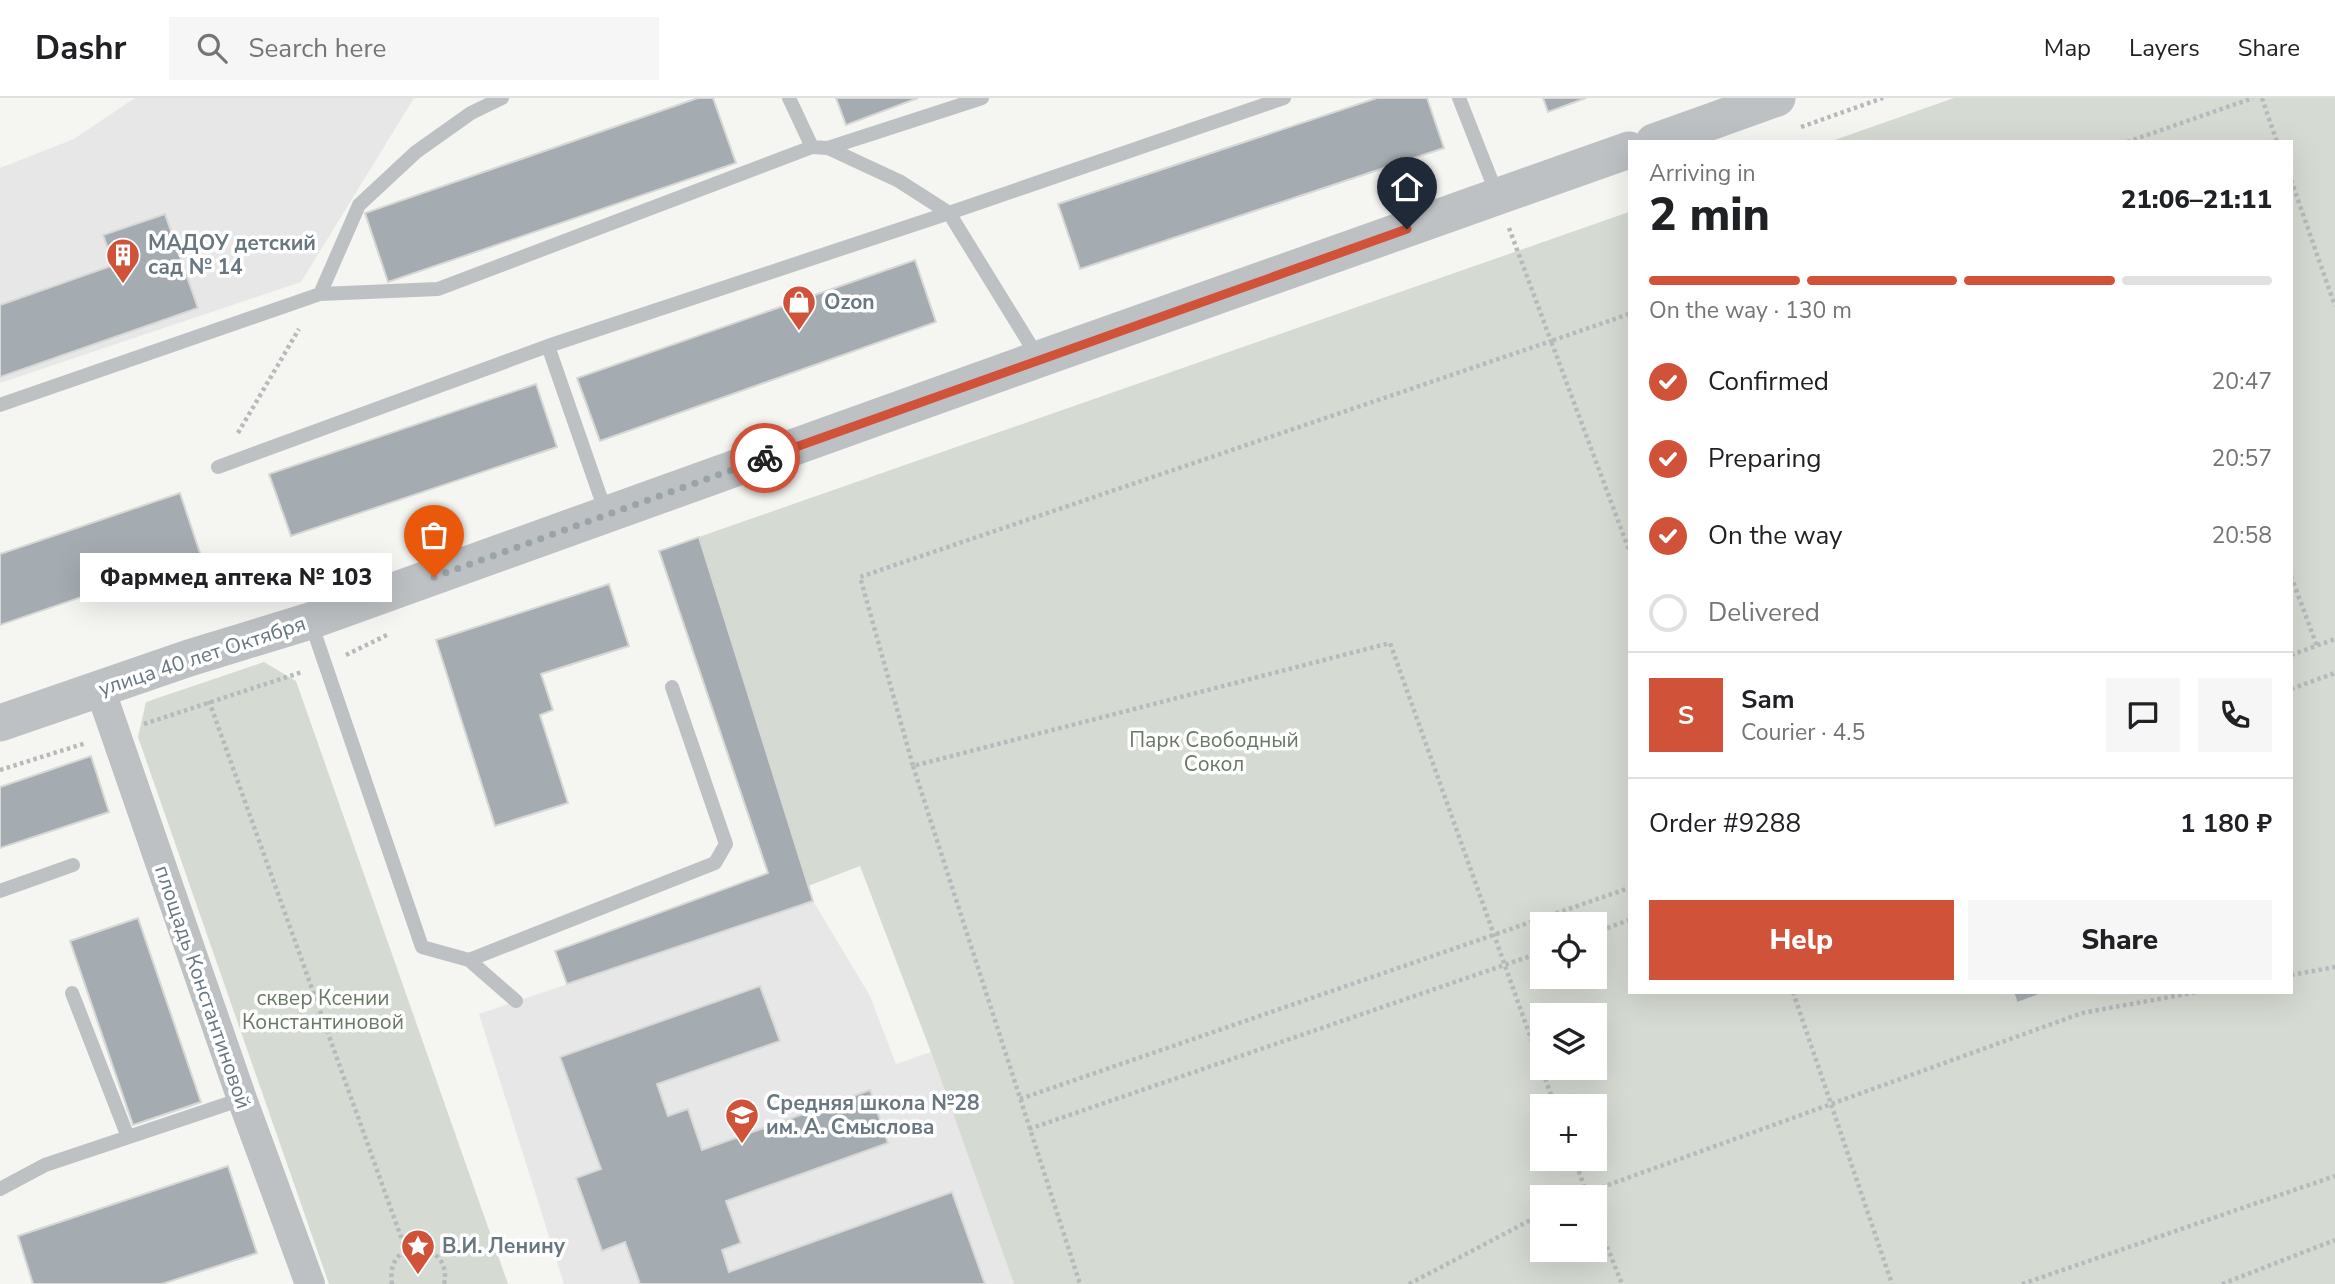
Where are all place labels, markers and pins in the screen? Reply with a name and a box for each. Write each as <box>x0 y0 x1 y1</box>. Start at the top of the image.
pin <box>1377 157 1437 229</box>
place label: МАДОУ детский сад № 14 <box>148 229 316 281</box>
building icon: МАДОУ детский сад № 14 <box>104 236 142 285</box>
shop icon: Ozon <box>780 283 818 332</box>
place label: Ozon <box>824 288 875 316</box>
pin <box>404 505 464 577</box>
callout: Фарммед аптека № 103 <box>80 552 392 602</box>
place label: Средняя школа №28 им. А. Смыслова <box>766 1089 980 1141</box>
school or university icon: Средняя школа №28 им. А. Смыслова <box>723 1096 761 1145</box>
place icon: В.И. Ленину <box>399 1227 437 1276</box>
place label: В.И. Ленину <box>442 1232 566 1260</box>

